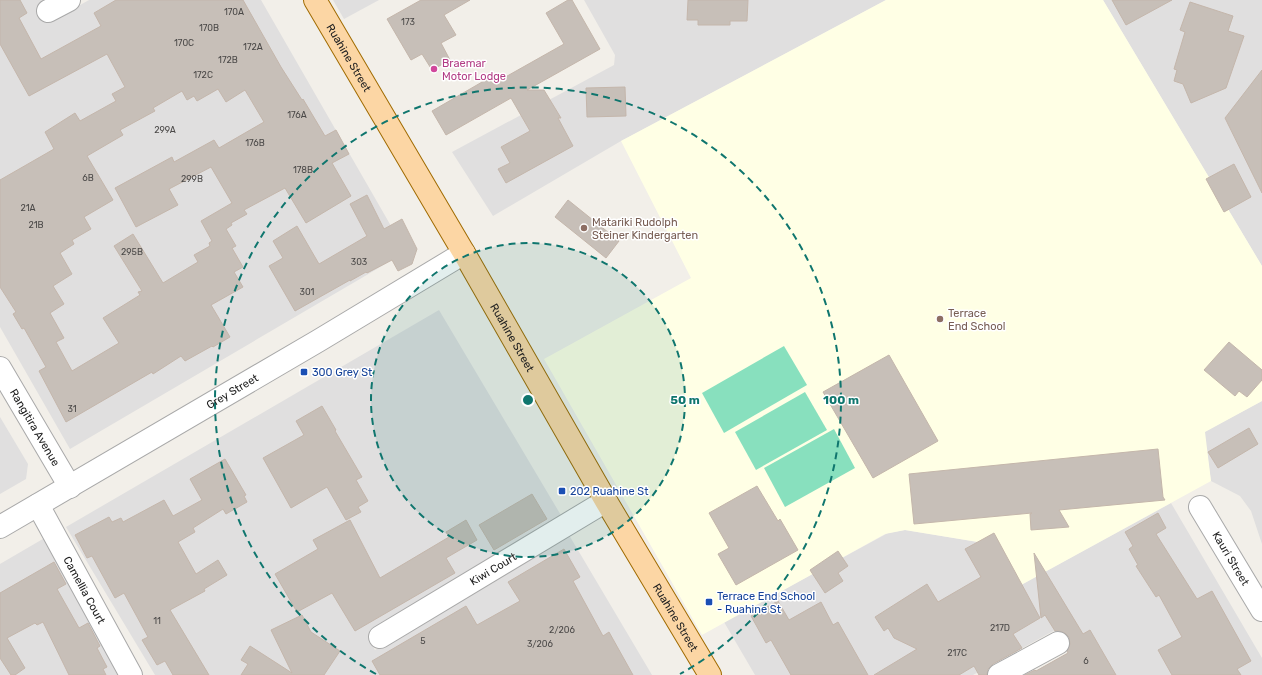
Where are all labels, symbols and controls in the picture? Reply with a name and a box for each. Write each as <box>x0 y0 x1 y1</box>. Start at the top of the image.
house number: 170A <box>224 7 244 17</box>
house number: 173 <box>401 17 415 27</box>
street label: Ruahine Street <box>324 22 374 95</box>
house number: 170B <box>199 23 219 33</box>
house number: 170C <box>174 38 194 48</box>
house number: 172A <box>243 42 263 52</box>
house number: 172B <box>218 55 238 65</box>
place label: Braemar Motor Lodge <box>442 57 506 83</box>
marker: Braemar Motor Lodge <box>429 64 439 74</box>
house number: 172C <box>193 70 213 80</box>
house number: 176A <box>287 110 307 120</box>
house number: 299A <box>154 125 176 135</box>
house number: 176B <box>245 138 265 148</box>
house number: 178B <box>293 165 313 175</box>
house number: 6B <box>82 173 94 183</box>
house number: 299B <box>181 174 203 184</box>
house number: 21A <box>20 203 36 213</box>
place label: Matariki Rudolph Steiner Kindergarten <box>592 216 698 242</box>
house number: 21B <box>28 220 44 230</box>
marker: Matariki Rudolph Steiner Kindergarten <box>579 223 589 233</box>
house number: 295B <box>121 247 143 257</box>
house number: 303 <box>351 257 367 267</box>
house number: 301 <box>300 287 315 297</box>
street label: Ruahine Street <box>487 301 537 375</box>
place label: Terrace End School <box>948 307 1006 333</box>
marker: Terrace End School <box>935 314 945 324</box>
place label: 300 Grey St <box>312 366 373 379</box>
marker: 300 Grey St <box>299 367 309 377</box>
street label: Grey Street <box>204 371 261 412</box>
street label: Rangitira Avenue <box>7 387 62 469</box>
centre of rings <box>521 393 535 407</box>
text: 50 m <box>670 393 700 407</box>
text: 100 m <box>823 393 859 407</box>
house number: 31 <box>67 404 77 414</box>
place label: 202 Ruahine St <box>570 485 649 498</box>
marker: 202 Ruahine St <box>557 486 567 496</box>
street label: Kauri Street <box>1209 529 1252 589</box>
street label: Kiwi Court <box>468 550 520 588</box>
street label: Camellia Court <box>60 554 108 627</box>
street label: Ruahine Street <box>650 581 701 654</box>
place label: Terrace End School - Ruahine St <box>717 590 815 616</box>
marker: Terrace End School - Ruahine St <box>704 597 714 607</box>
house number: 11 <box>153 616 161 626</box>
house number: 217D <box>990 623 1010 633</box>
house number: 2/206 <box>549 625 576 635</box>
house number: 5 <box>420 636 426 646</box>
house number: 3/206 <box>527 639 554 649</box>
house number: 217C <box>947 648 967 658</box>
house number: 6 <box>1083 656 1089 666</box>

